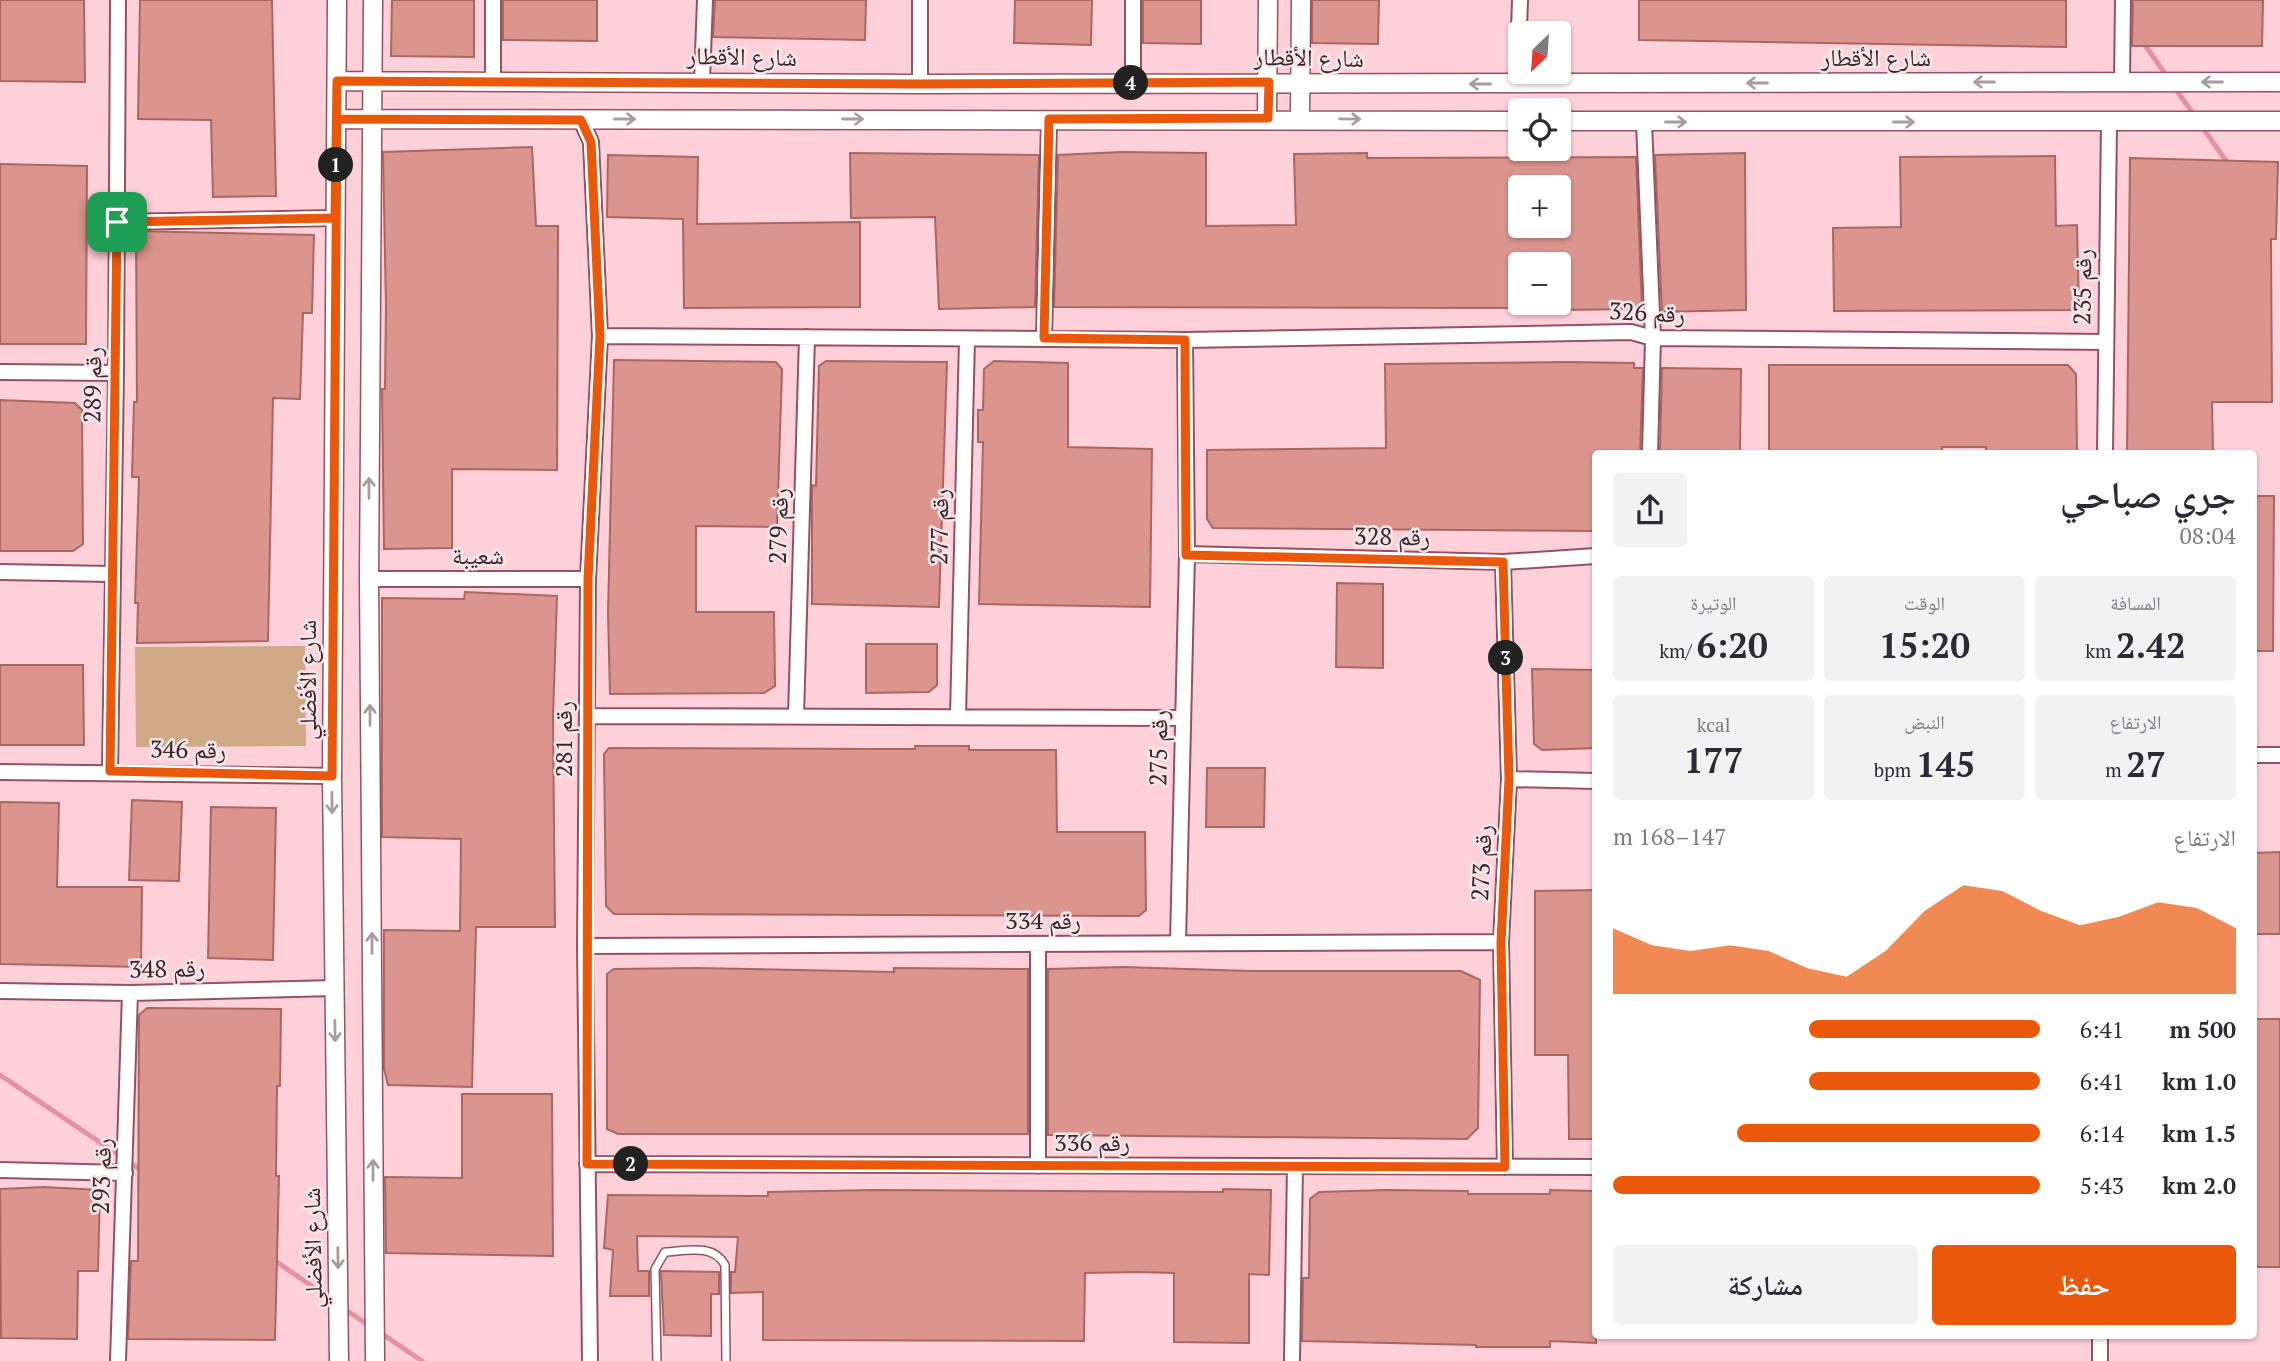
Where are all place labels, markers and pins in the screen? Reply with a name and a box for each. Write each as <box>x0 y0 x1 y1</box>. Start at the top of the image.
pin: 4 <box>1114 66 1148 100</box>
pin: 1 <box>318 148 354 182</box>
pin <box>87 192 147 252</box>
pin: 3 <box>1488 640 1524 676</box>
pin: 2 <box>614 1146 648 1182</box>

